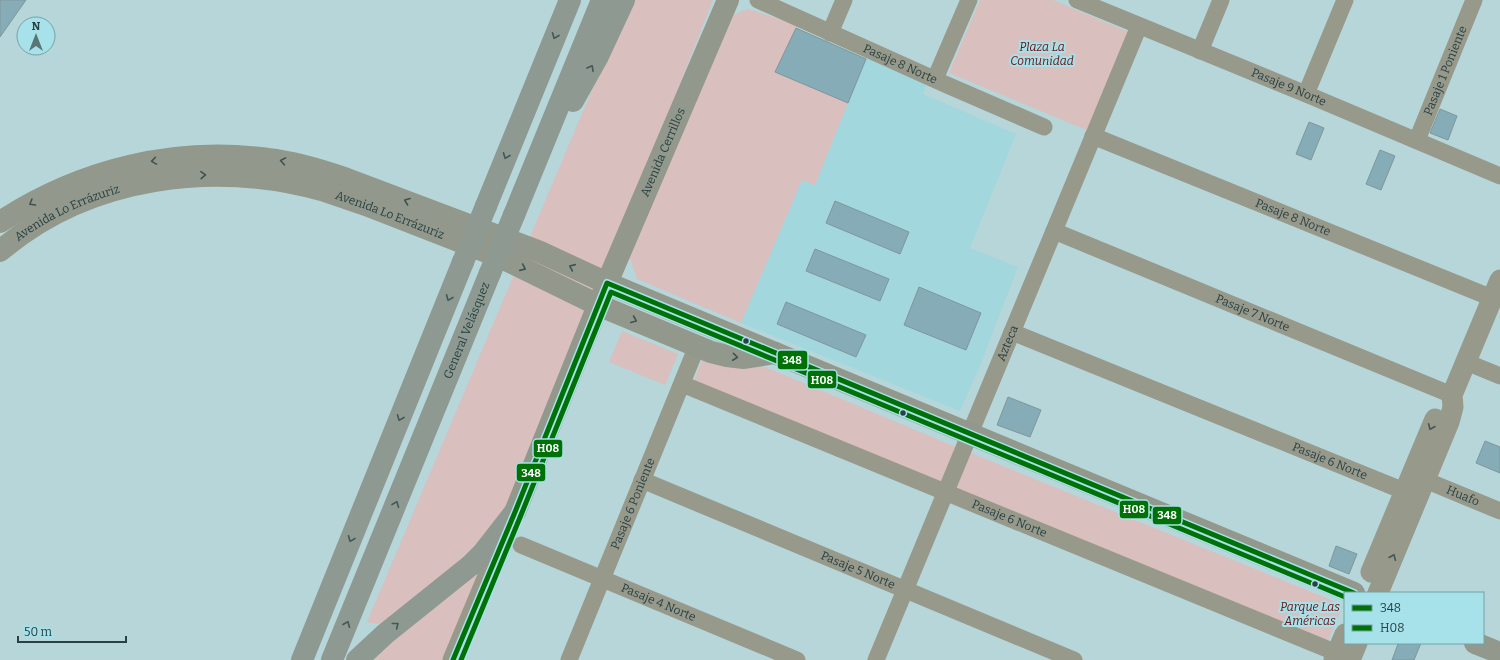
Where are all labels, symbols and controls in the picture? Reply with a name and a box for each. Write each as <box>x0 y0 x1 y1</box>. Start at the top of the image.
north arrow <box>16 16 56 56</box>
text: N <box>32 20 41 33</box>
street label: Pasaje 1 Poniente <box>1421 24 1470 117</box>
one-way arrow <box>552 33 560 40</box>
park label: Plaza La Comunidad <box>1010 40 1074 68</box>
street label: Pasaje 8 Norte <box>861 41 940 87</box>
one-way arrow <box>587 65 594 72</box>
street label: Pasaje 9 Norte <box>1249 65 1328 109</box>
street label: Avenida Cerrillos <box>638 105 688 199</box>
one-way arrow <box>503 152 511 160</box>
one-way arrow <box>151 156 157 165</box>
one-way arrow <box>280 158 286 166</box>
one-way arrow <box>200 171 206 180</box>
street label: Avenida Lo Errázuriz <box>12 182 121 244</box>
street label: Avenida Lo Errázuriz <box>334 188 447 242</box>
street label: Pasaje 8 Norte <box>1253 196 1333 239</box>
one-way arrow <box>29 198 36 205</box>
one-way arrow <box>403 198 410 206</box>
one-way arrow <box>519 263 526 271</box>
one-way arrow <box>569 264 576 272</box>
street label: General Velásquez <box>441 280 493 381</box>
street label: Pasaje 7 Norte <box>1214 291 1292 334</box>
one-way arrow <box>445 294 453 301</box>
one-way arrow <box>630 315 638 323</box>
street label: Azteca <box>994 323 1021 363</box>
unlabelled marker <box>741 336 751 346</box>
line badge: 348 <box>777 350 808 370</box>
one-way arrow <box>732 352 738 361</box>
text: 348 <box>782 354 802 367</box>
line badge: H08 <box>807 370 837 389</box>
text: H08 <box>811 374 834 387</box>
unlabelled marker <box>898 408 908 418</box>
one-way arrow <box>396 415 404 422</box>
one-way arrow <box>1428 424 1436 431</box>
line badge: H08 <box>533 439 563 458</box>
street label: Pasaje 6 Norte <box>1290 439 1369 482</box>
text: H08 <box>537 442 560 455</box>
street label: Pasaje 6 Poniente <box>608 456 658 551</box>
line badge: 348 <box>516 463 546 482</box>
text: 348 <box>521 467 541 480</box>
street label: Huafo <box>1444 483 1482 509</box>
street label: Pasaje 6 Norte <box>970 497 1049 540</box>
one-way arrow <box>391 500 399 507</box>
line badge: H08 <box>1119 500 1149 519</box>
text: H08 <box>1123 503 1146 516</box>
line badge: 348 <box>1152 506 1182 525</box>
text: 348 <box>1157 509 1177 522</box>
one-way arrow <box>347 535 355 542</box>
street label: Pasaje 5 Norte <box>819 548 897 592</box>
one-way arrow <box>1388 553 1396 561</box>
unlabelled marker <box>1310 579 1320 589</box>
street label: Pasaje 4 Norte <box>619 581 698 624</box>
legend <box>1344 592 1484 644</box>
park label: Parque Las Américas <box>1280 600 1340 628</box>
text: 348 <box>1380 601 1401 615</box>
scale bar <box>18 618 126 644</box>
one-way arrow <box>342 620 350 627</box>
text: H08 <box>1380 621 1404 635</box>
one-way arrow <box>392 623 399 630</box>
text: 50 m <box>24 625 53 639</box>

